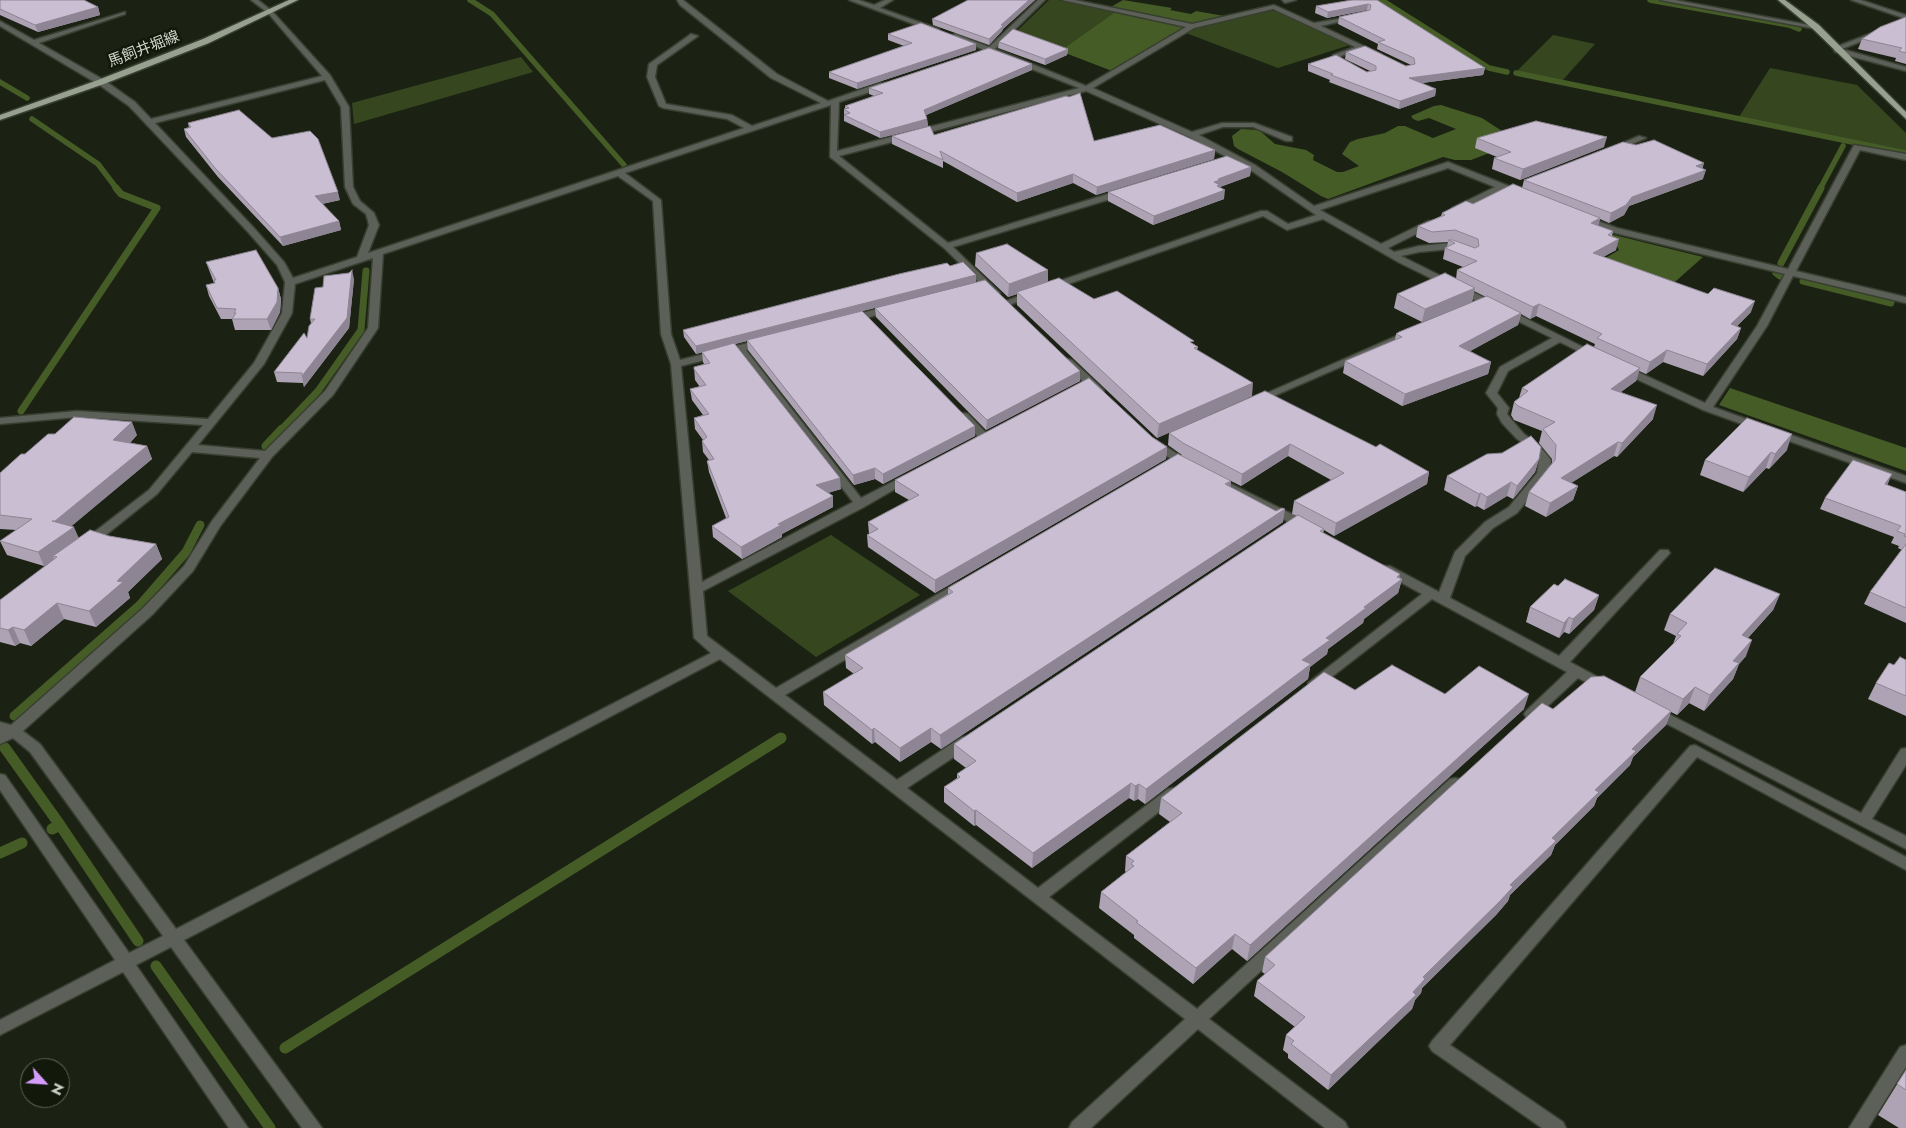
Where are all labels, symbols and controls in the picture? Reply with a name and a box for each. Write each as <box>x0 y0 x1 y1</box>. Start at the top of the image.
street label: 馬飼井堀線 <box>106 28 182 72</box>
north arrow <box>20 1058 70 1108</box>
text: N <box>46 1080 69 1099</box>

